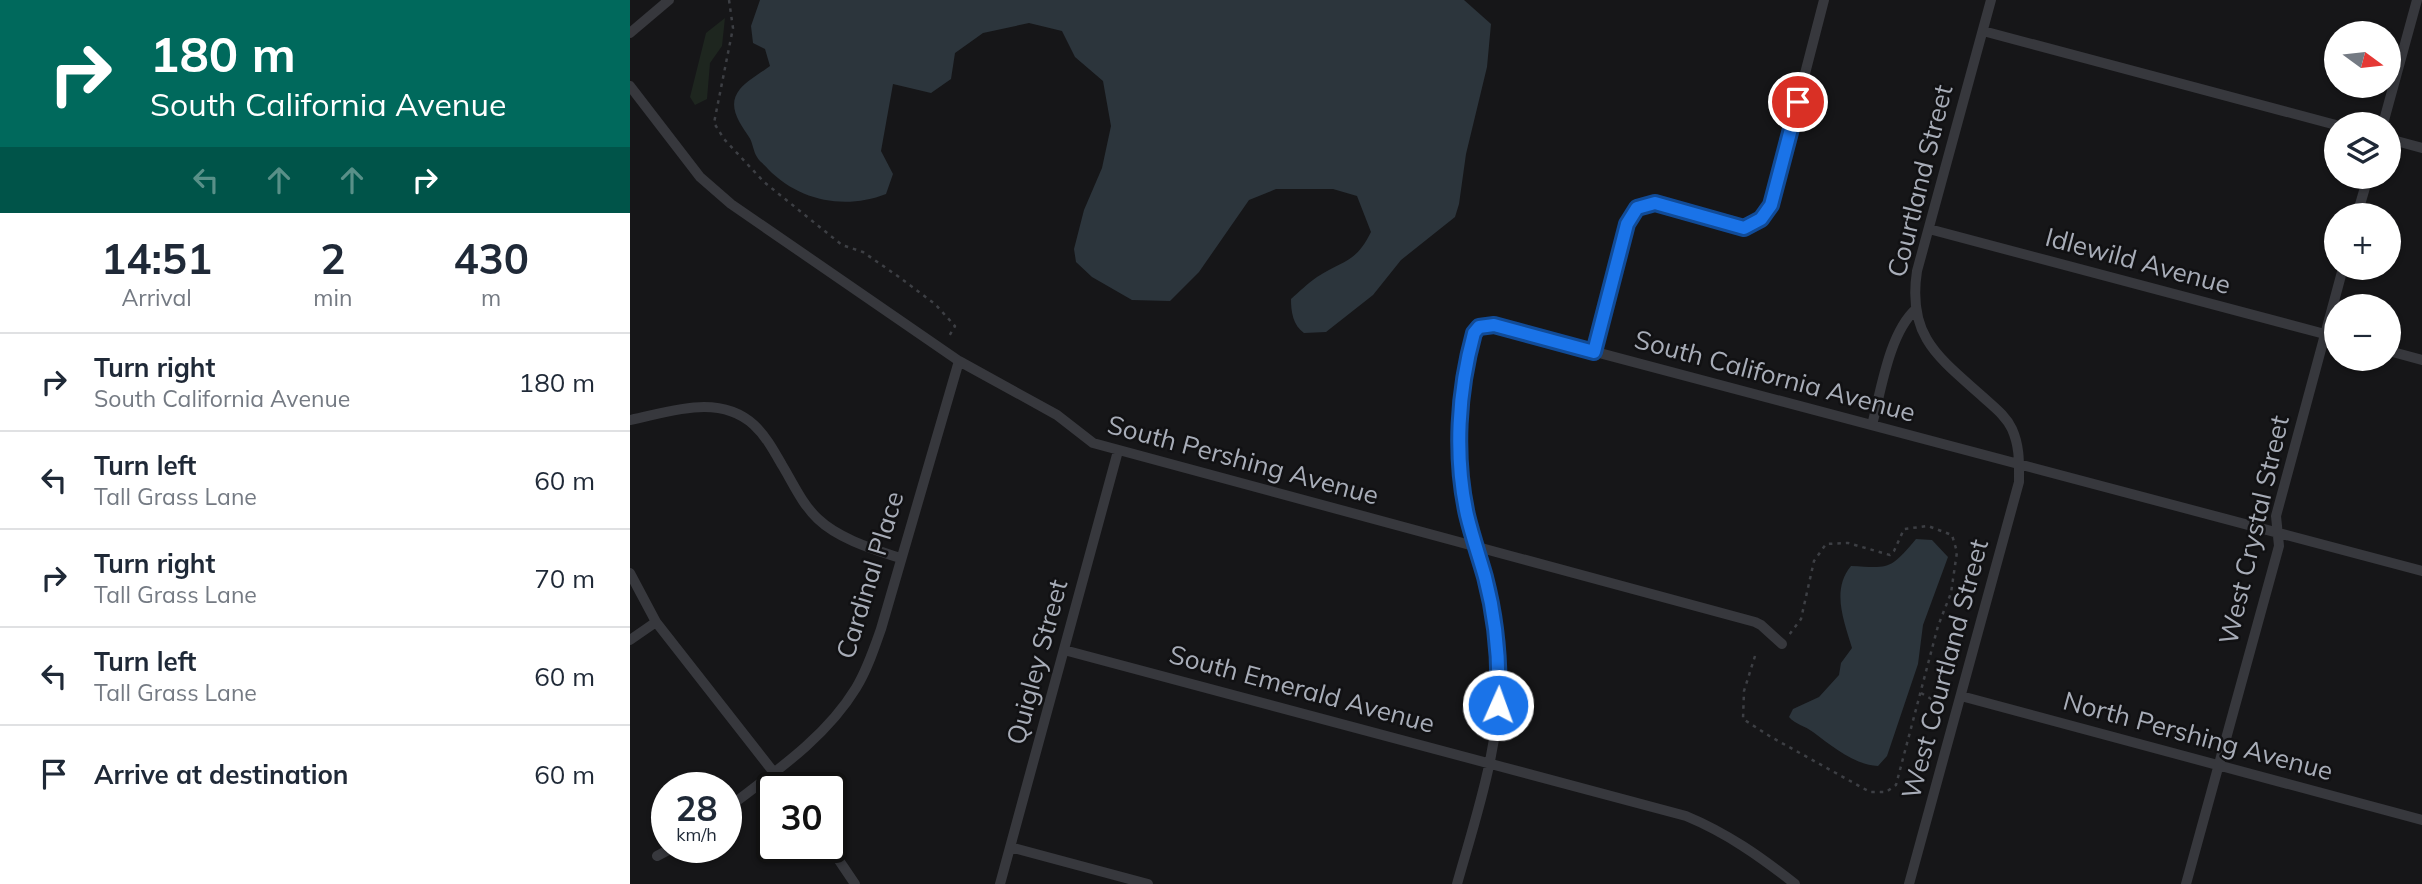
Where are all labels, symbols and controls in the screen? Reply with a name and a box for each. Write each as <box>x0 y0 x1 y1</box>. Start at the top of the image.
north arrow <box>2324 21 2401 98</box>
map controls <box>2324 21 2401 371</box>
text: 180 m <box>150 23 296 84</box>
icon: right <box>35 28 126 119</box>
pin <box>1768 72 1828 132</box>
street label: Courtland Street <box>1880 81 1959 281</box>
icon: arrive <box>1779 83 1817 121</box>
text: South California Avenue <box>150 84 506 124</box>
button: layers <box>2324 112 2401 189</box>
icon: left <box>187 161 225 199</box>
icon: ahead <box>260 161 298 199</box>
icon: ahead <box>333 161 371 199</box>
icon: right <box>406 161 444 199</box>
button: + <box>2324 203 2401 280</box>
street label: Idlewild Avenue <box>2042 220 2234 301</box>
text: 14:51 <box>101 232 212 285</box>
text: 2 <box>320 232 345 285</box>
text: 430 <box>453 232 529 285</box>
text: Arrival <box>121 283 192 312</box>
text: min <box>313 283 352 312</box>
text: m <box>481 283 501 312</box>
button: − <box>2324 294 2401 371</box>
street label: South California Avenue <box>1631 322 1919 429</box>
text: Turn right <box>94 351 215 384</box>
icon: right <box>35 363 73 401</box>
text: 180 m <box>519 366 595 399</box>
text: South California Avenue <box>94 384 350 413</box>
street label: South Pershing Avenue <box>1104 407 1382 512</box>
street label: West Crystal Street <box>2211 412 2296 648</box>
text: Turn left <box>94 449 196 482</box>
icon: left <box>35 461 73 499</box>
text: 60 m <box>534 464 595 497</box>
text: Tall Grass Lane <box>94 482 257 511</box>
street label: Cardinal Place <box>828 487 911 663</box>
street label: West Courtland Street <box>1894 535 1995 802</box>
text: Turn right <box>94 547 215 580</box>
icon: right <box>35 559 73 597</box>
text: 70 m <box>534 562 595 595</box>
street label: Quigley Street <box>999 576 1074 748</box>
text: Tall Grass Lane <box>94 580 257 609</box>
street label: South Emerald Avenue <box>1166 637 1438 740</box>
text: Turn left <box>94 645 196 678</box>
icon: left <box>35 657 73 695</box>
text: 60 m <box>534 660 595 693</box>
position arrow <box>1461 668 1535 742</box>
text: Tall Grass Lane <box>94 678 257 707</box>
street label: North Pershing Avenue <box>2060 684 2337 787</box>
icon: arrive <box>35 755 73 793</box>
text: Arrive at destination <box>94 758 349 791</box>
text: 60 m <box>534 758 595 791</box>
speed limit sign: 30 <box>756 772 847 863</box>
text: 28 <box>675 786 718 830</box>
text: km/h <box>676 823 717 846</box>

